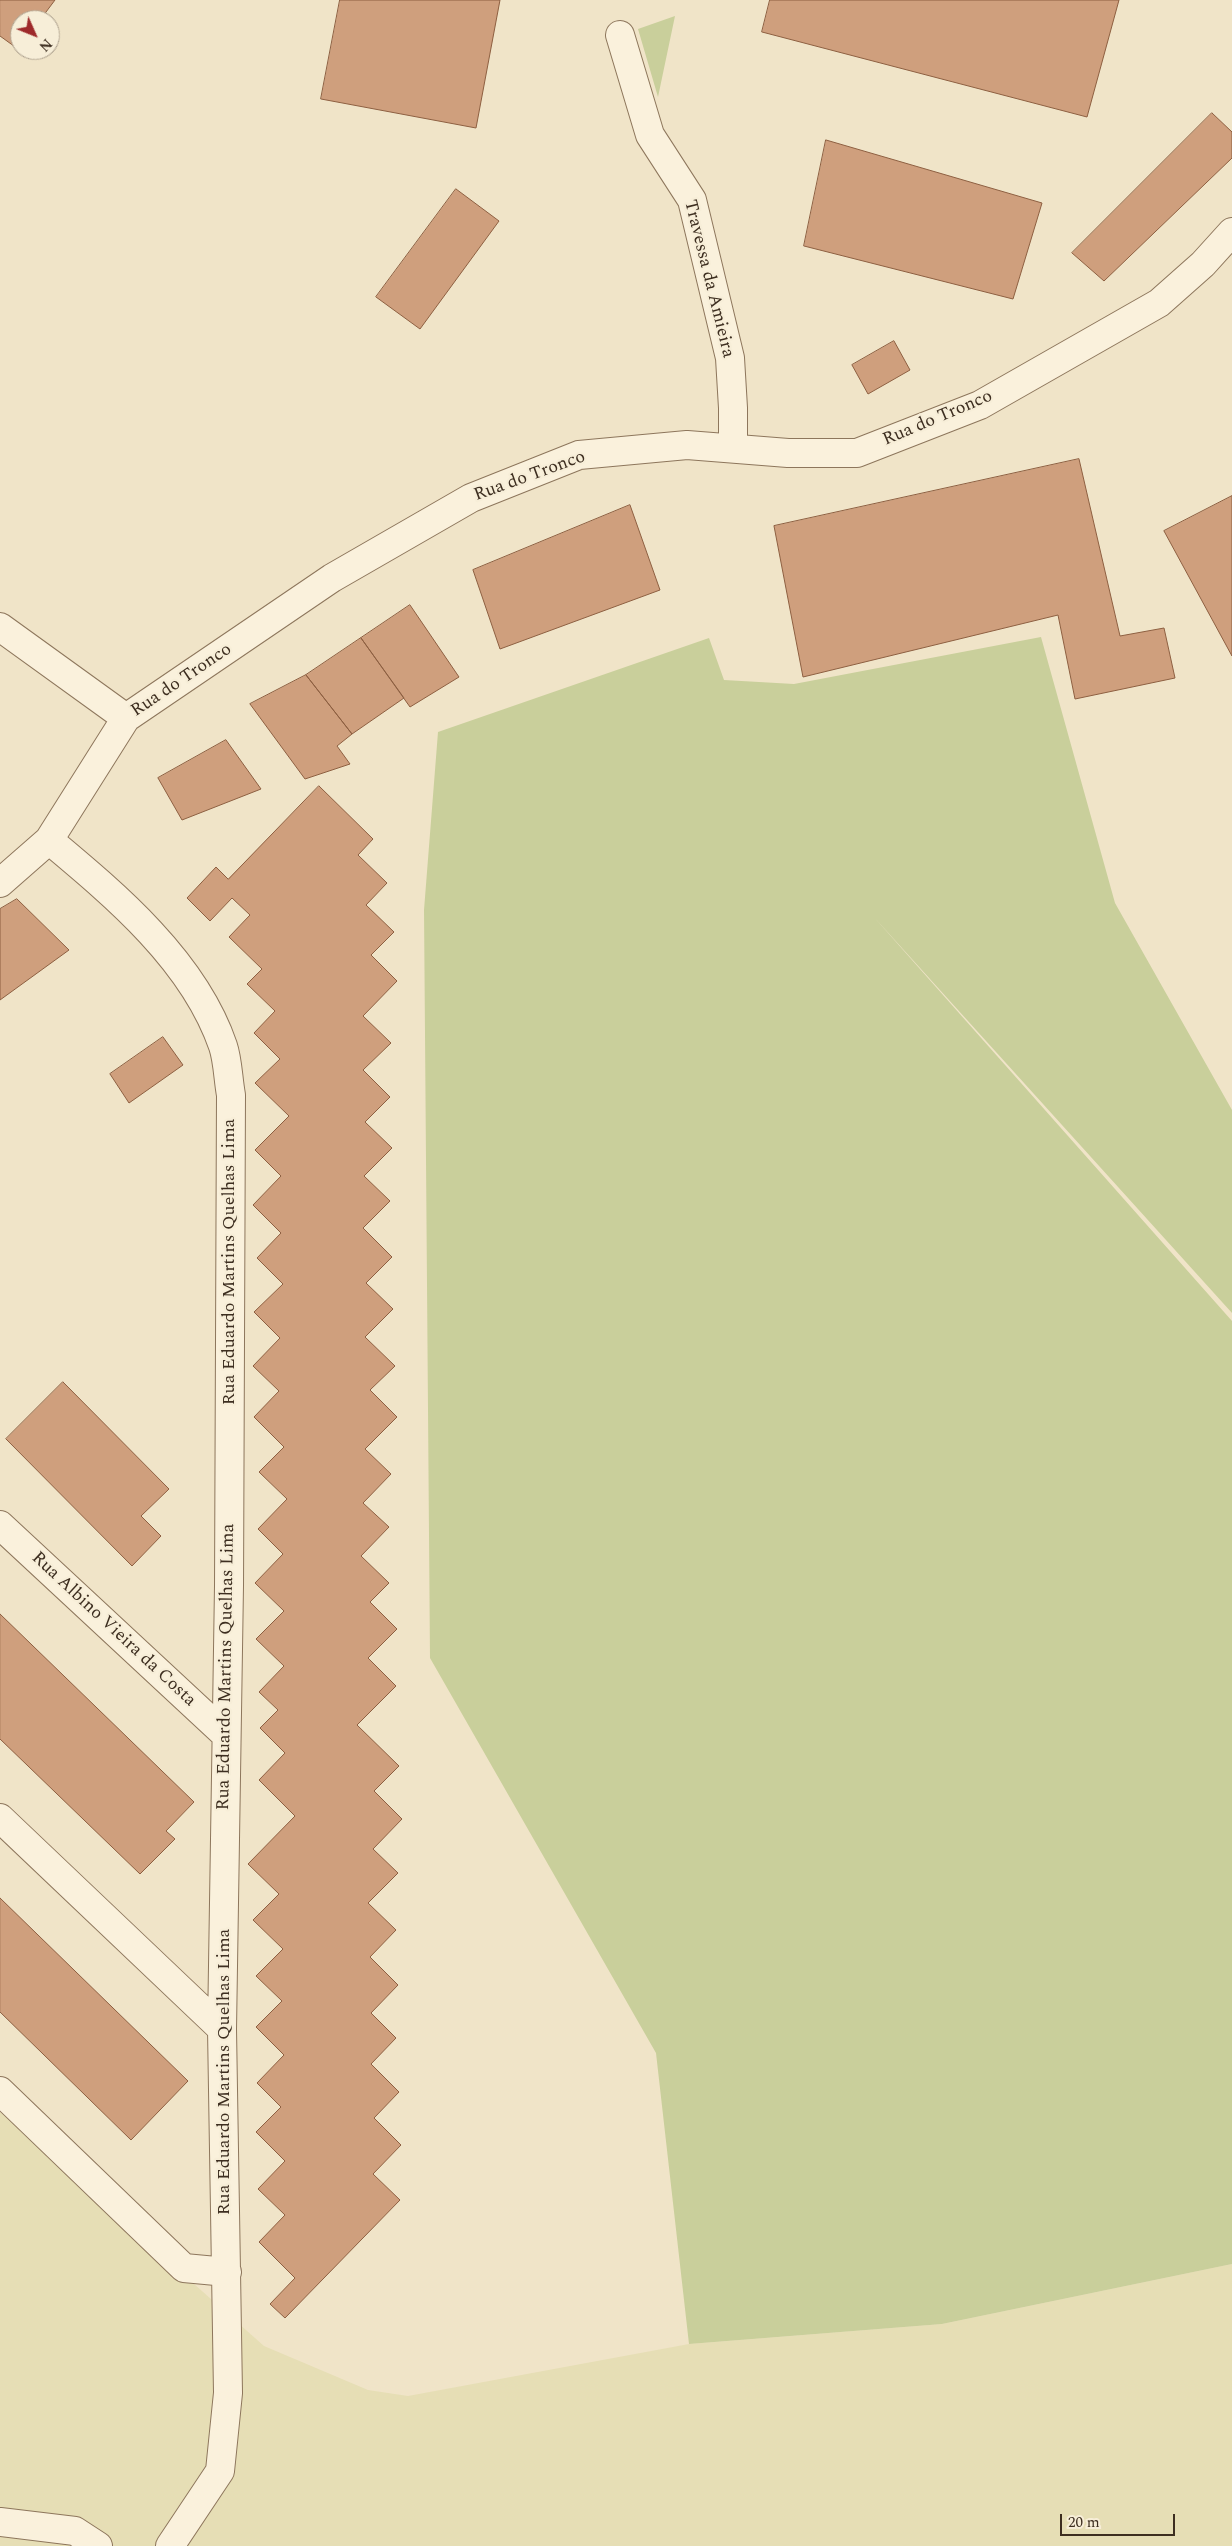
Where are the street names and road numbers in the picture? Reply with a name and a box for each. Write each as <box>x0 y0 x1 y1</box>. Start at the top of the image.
street label: Travessa da Amieira <box>678 198 738 360</box>
street label: Rua do Tronco <box>880 386 996 452</box>
street label: Rua do Tronco <box>471 447 589 507</box>
street label: Rua do Tronco <box>128 639 236 723</box>
street label: Rua Eduardo Martins Quelhas Lima <box>219 1119 241 1405</box>
street label: Rua Eduardo Martins Quelhas Lima <box>214 1523 240 1811</box>
street label: Rua Albino Vieira da Costa <box>26 1548 200 1712</box>
street label: Rua Eduardo Martins Quelhas Lima <box>214 1929 236 2215</box>

